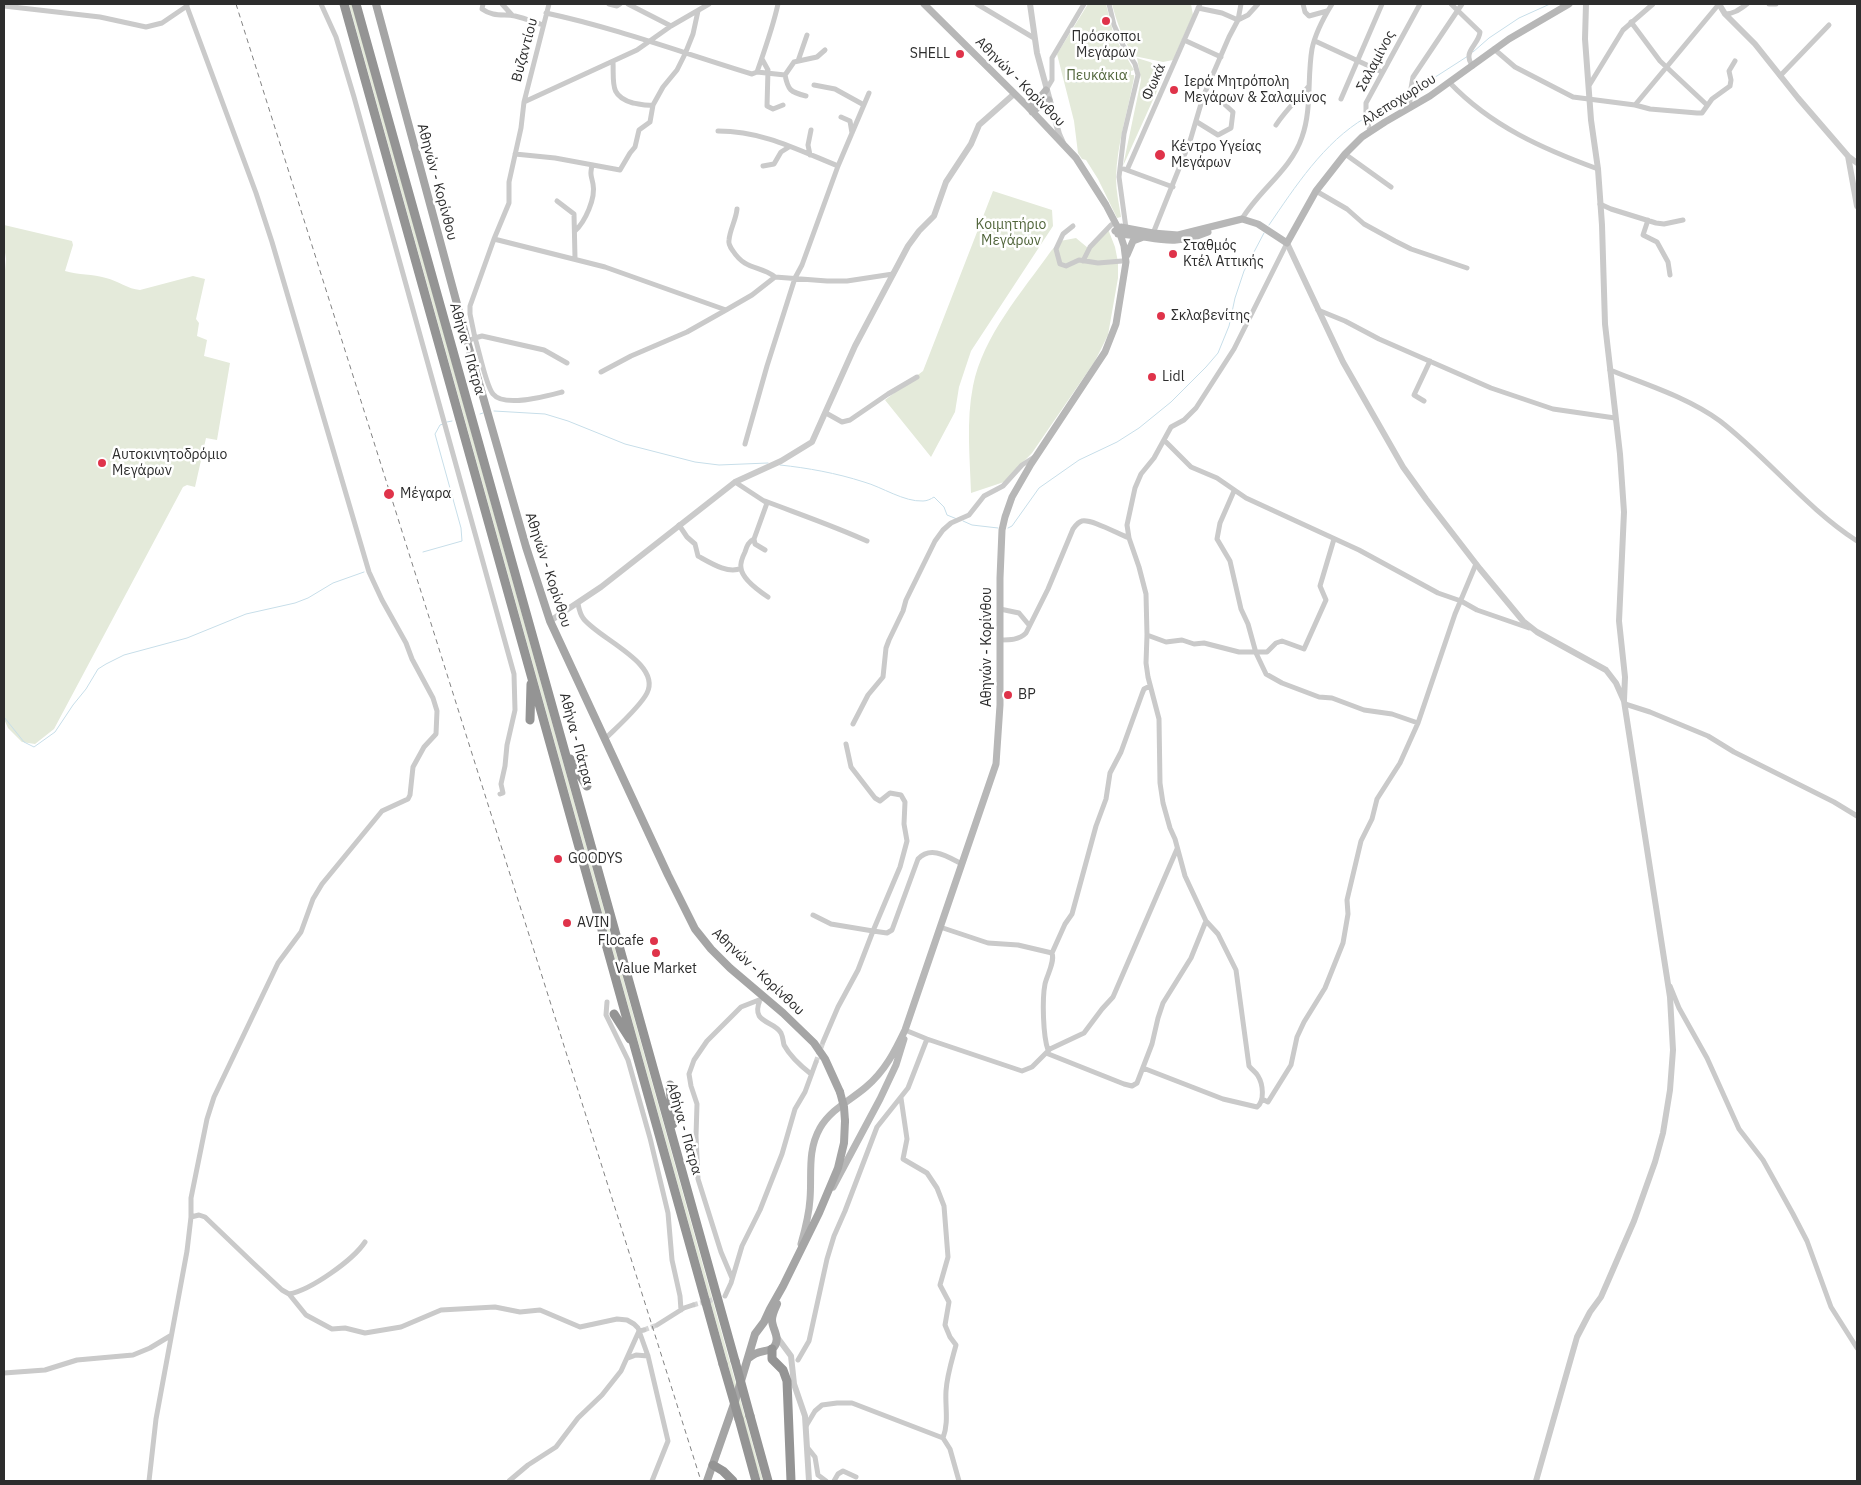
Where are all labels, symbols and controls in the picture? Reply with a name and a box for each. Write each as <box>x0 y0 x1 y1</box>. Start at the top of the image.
marker: Πρόσκοποι Μεγάρων <box>1100 15 1112 27</box>
street label: Βυζαντίου <box>508 16 542 84</box>
street label: Σαλαμίνος <box>1353 28 1399 94</box>
place label: Πρόσκοποι Μεγάρων <box>1071 29 1141 62</box>
street label: Αθηνών - Κορίνθου <box>972 34 1068 130</box>
place label: SHELL <box>910 46 950 62</box>
marker: SHELL <box>954 48 966 60</box>
street label: Φωκά <box>1138 61 1170 103</box>
park label: Πευκάκια <box>1066 68 1128 84</box>
street label: Αλεποχωρίου <box>1359 70 1439 130</box>
place label: Ιερά Μητρόπολη Μεγάρων & Σαλαμίνος <box>1184 74 1326 106</box>
marker: Ιερά Μητρόπολη Μεγάρων & Σαλαμίνος <box>1168 84 1180 96</box>
street label: Αθηνών - Κορίνθου <box>413 122 461 242</box>
place label: Κέντρο Υγείας Μεγάρων <box>1171 139 1261 172</box>
marker: Κέντρο Υγείας Μεγάρων <box>1153 148 1167 162</box>
park label: Κοιμητήριο Μεγάρων <box>976 217 1046 250</box>
place label: Σταθμός Κτέλ Αττικής <box>1183 238 1264 270</box>
marker: Σταθμός Κτέλ Αττικής <box>1167 248 1179 260</box>
street label: Αθήνα - Πάτρα <box>446 301 488 397</box>
place label: Σκλαβενίτης <box>1171 308 1250 324</box>
marker: Σκλαβενίτης <box>1155 310 1167 322</box>
place label: Lidl <box>1162 369 1184 385</box>
marker: Lidl <box>1146 371 1158 383</box>
place label: Αυτοκινητοδρόμιο Μεγάρων <box>112 447 227 480</box>
marker: Αυτοκινητοδρόμιο Μεγάρων <box>96 457 108 469</box>
place label: Μέγαρα <box>400 486 451 502</box>
marker: Μέγαρα <box>382 487 396 501</box>
street label: Αθηνών - Κορίνθου <box>521 510 575 630</box>
street label: Αθηνών - Κορίνθου <box>979 587 995 707</box>
place label: BP <box>1018 687 1036 703</box>
marker: BP <box>1002 689 1014 701</box>
street label: Αθήνα - Πάτρα <box>556 691 596 787</box>
place label: GOODYS <box>568 851 623 867</box>
marker: GOODYS <box>552 853 564 865</box>
place label: AVIN <box>577 915 609 931</box>
marker: AVIN <box>561 917 573 929</box>
street label: Αθηνών - Κορίνθου <box>708 925 808 1019</box>
place label: Flocafe <box>598 933 644 949</box>
marker: Flocafe <box>648 935 660 947</box>
marker: Value Market <box>650 947 662 959</box>
place label: Value Market <box>615 961 697 977</box>
street label: Αθήνα - Πάτρα <box>663 1081 705 1177</box>

